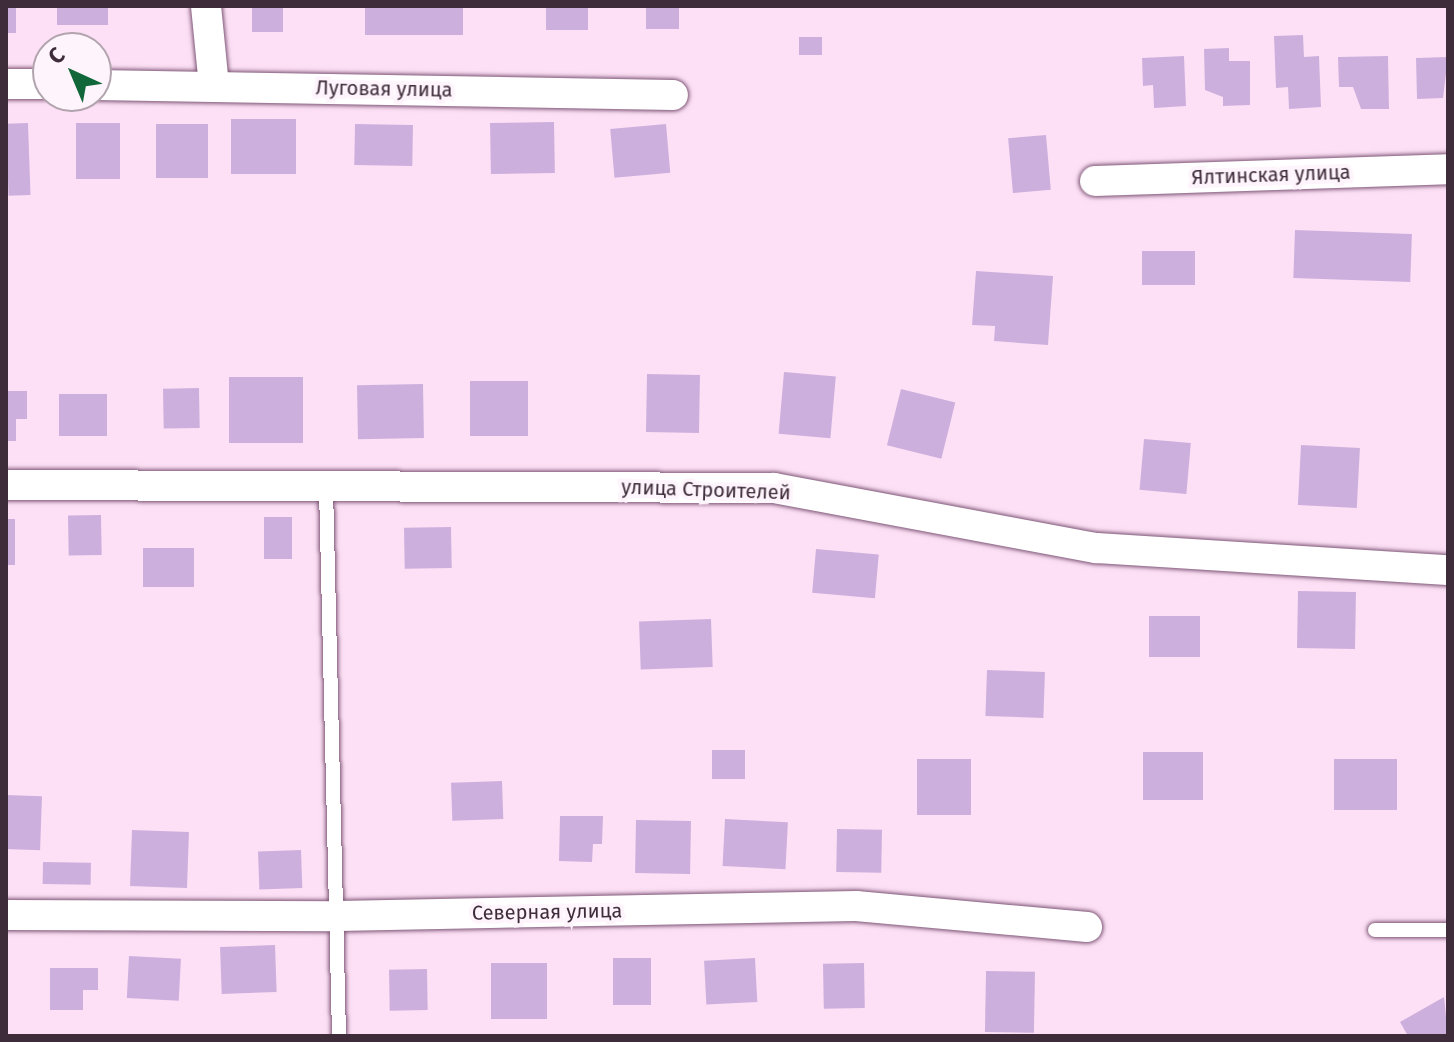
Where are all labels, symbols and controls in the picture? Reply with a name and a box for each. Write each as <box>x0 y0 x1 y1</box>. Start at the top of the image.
north arrow <box>32 32 112 112</box>
text: С <box>42 42 70 70</box>
street label: Луговая улица <box>315 76 453 102</box>
street label: Ялтинская улица <box>1191 160 1351 190</box>
street label: улица Строителей <box>621 475 791 505</box>
street label: Северная улица <box>472 899 622 925</box>

